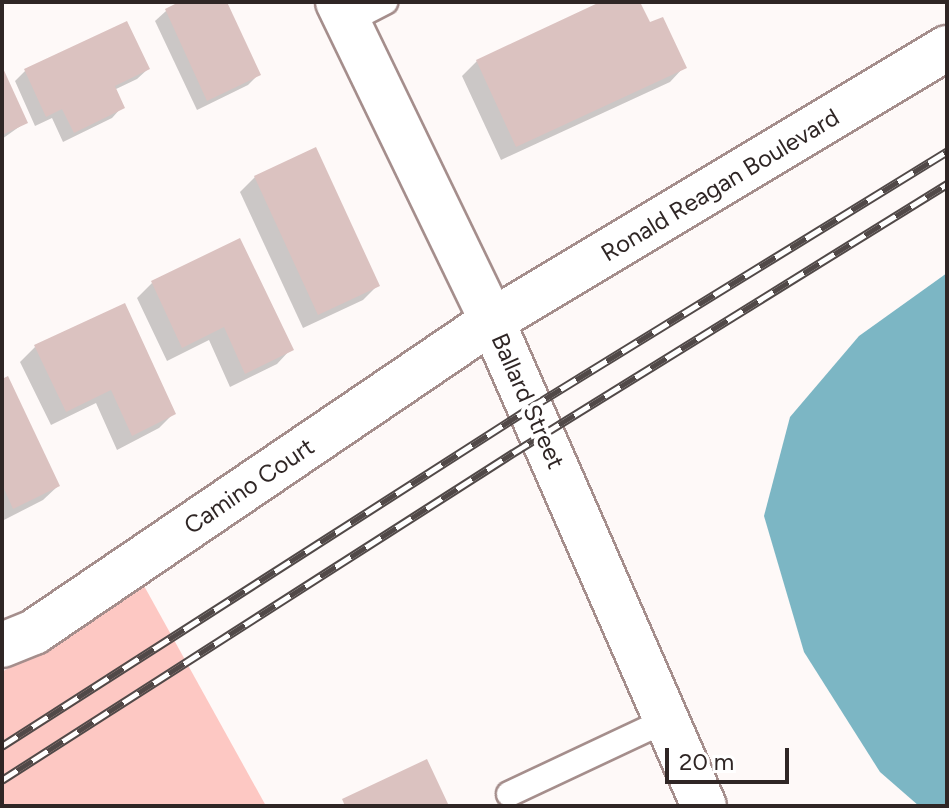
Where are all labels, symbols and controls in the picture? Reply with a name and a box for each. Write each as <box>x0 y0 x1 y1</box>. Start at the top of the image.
street label: Ronald Reagan Boulevard <box>596 102 844 268</box>
street label: Ballard Street <box>485 329 571 473</box>
street label: Camino Court <box>179 432 319 540</box>
scale bar <box>669 732 793 782</box>
text: 20 m <box>679 747 734 776</box>

